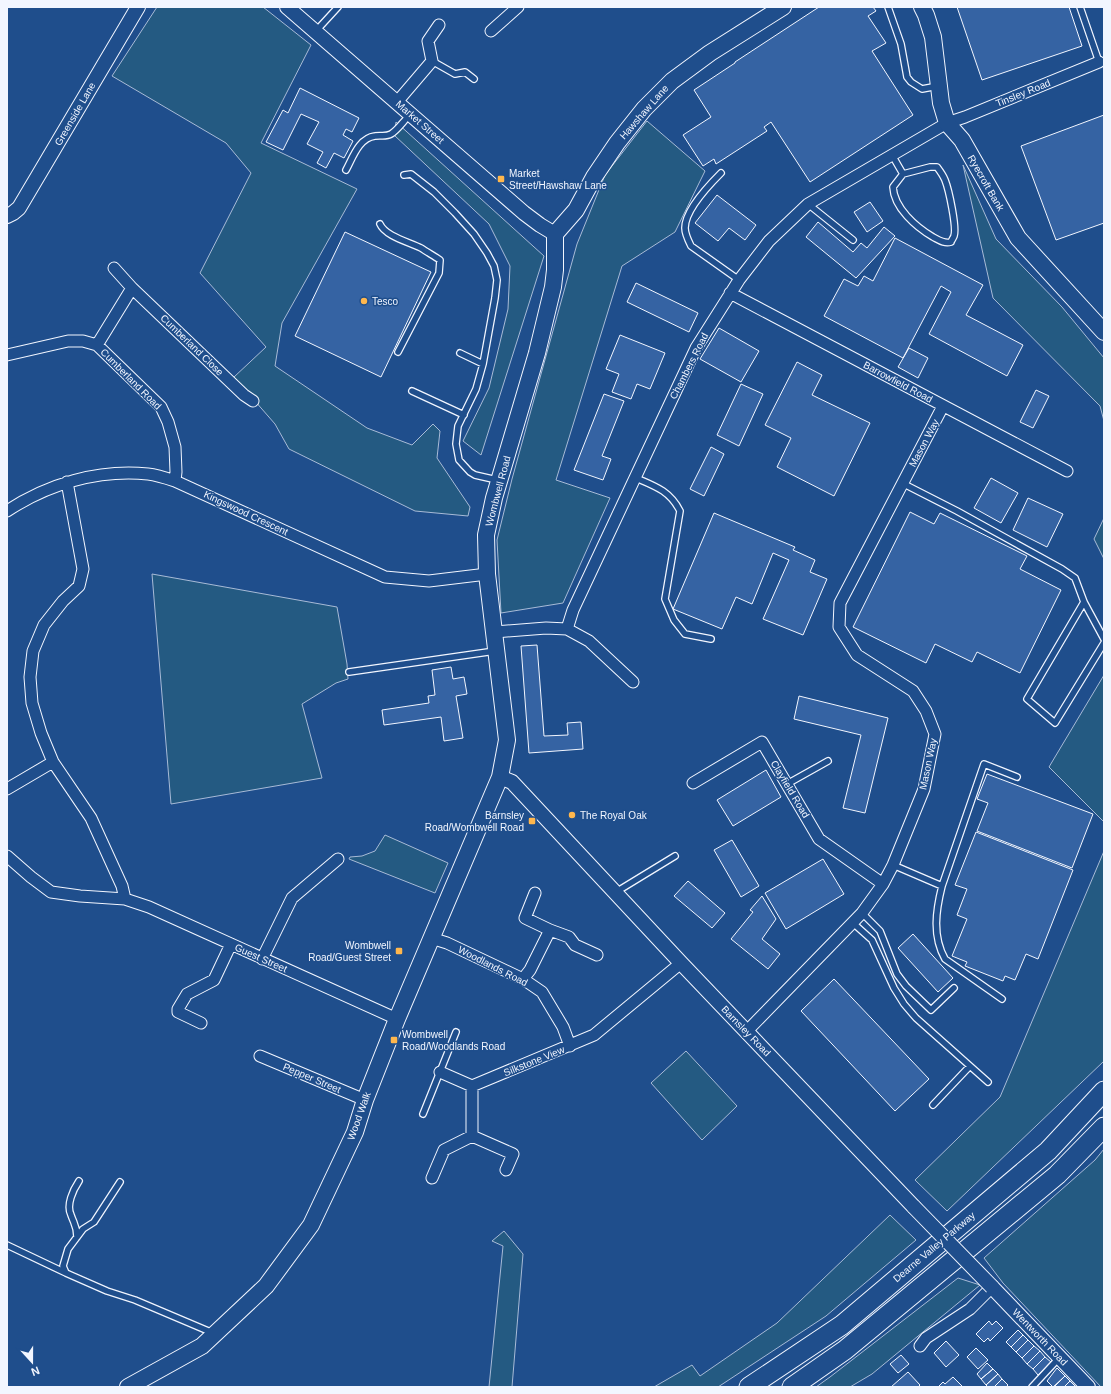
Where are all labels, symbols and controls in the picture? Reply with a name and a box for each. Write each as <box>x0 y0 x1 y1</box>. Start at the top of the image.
street label: Tinsley Road <box>994 77 1052 109</box>
street label: Greenside Lane <box>52 80 98 148</box>
street label: Hawshaw Lane <box>617 82 671 141</box>
street label: Market Street <box>394 98 446 146</box>
street label: Ryecroft Bank <box>966 153 1007 214</box>
place label: Market Street/Hawshaw Lane <box>509 168 607 191</box>
marker: Market Street/Hawshaw Lane <box>496 174 506 184</box>
marker: Tesco <box>359 296 369 306</box>
place label: Tesco <box>372 296 399 307</box>
street label: Cumberland Close <box>158 312 226 378</box>
street label: Chambers Road <box>668 331 710 401</box>
street label: Cumberland Road <box>98 346 164 412</box>
street label: Barrowfield Road <box>862 359 934 405</box>
street label: Mason Way <box>907 417 941 469</box>
street label: Wombwell Road <box>483 455 513 527</box>
street label: Kingswood Crescent <box>202 489 290 537</box>
street label: Mason Way <box>917 737 939 791</box>
street label: Clayfield Road <box>769 758 811 820</box>
place label: Barnsley Road/Wombwell Road <box>425 810 524 833</box>
marker: The Royal Oak <box>567 810 577 820</box>
place label: The Royal Oak <box>580 810 648 821</box>
marker: Barnsley Road/Wombwell Road <box>527 816 537 826</box>
place label: Wombwell Road/Guest Street <box>308 940 391 963</box>
street label: Guest Street <box>233 942 289 975</box>
street label: Woodlands Road <box>456 944 530 988</box>
marker: Wombwell Road/Guest Street <box>394 946 404 956</box>
street label: Barnsley Road <box>719 1004 773 1058</box>
place label: Wombwell Road/Woodlands Road <box>402 1029 505 1052</box>
marker: Wombwell Road/Woodlands Road <box>389 1035 399 1045</box>
street label: Silkstone View <box>502 1043 567 1078</box>
street label: Pepper Street <box>281 1061 343 1095</box>
street label: Wood Walk <box>345 1089 373 1142</box>
street label: Dearne Valley Parkway <box>891 1210 977 1284</box>
street label: Wentworth Road <box>1010 1306 1070 1368</box>
north arrow <box>12 1342 52 1382</box>
text: N <box>30 1364 41 1378</box>

